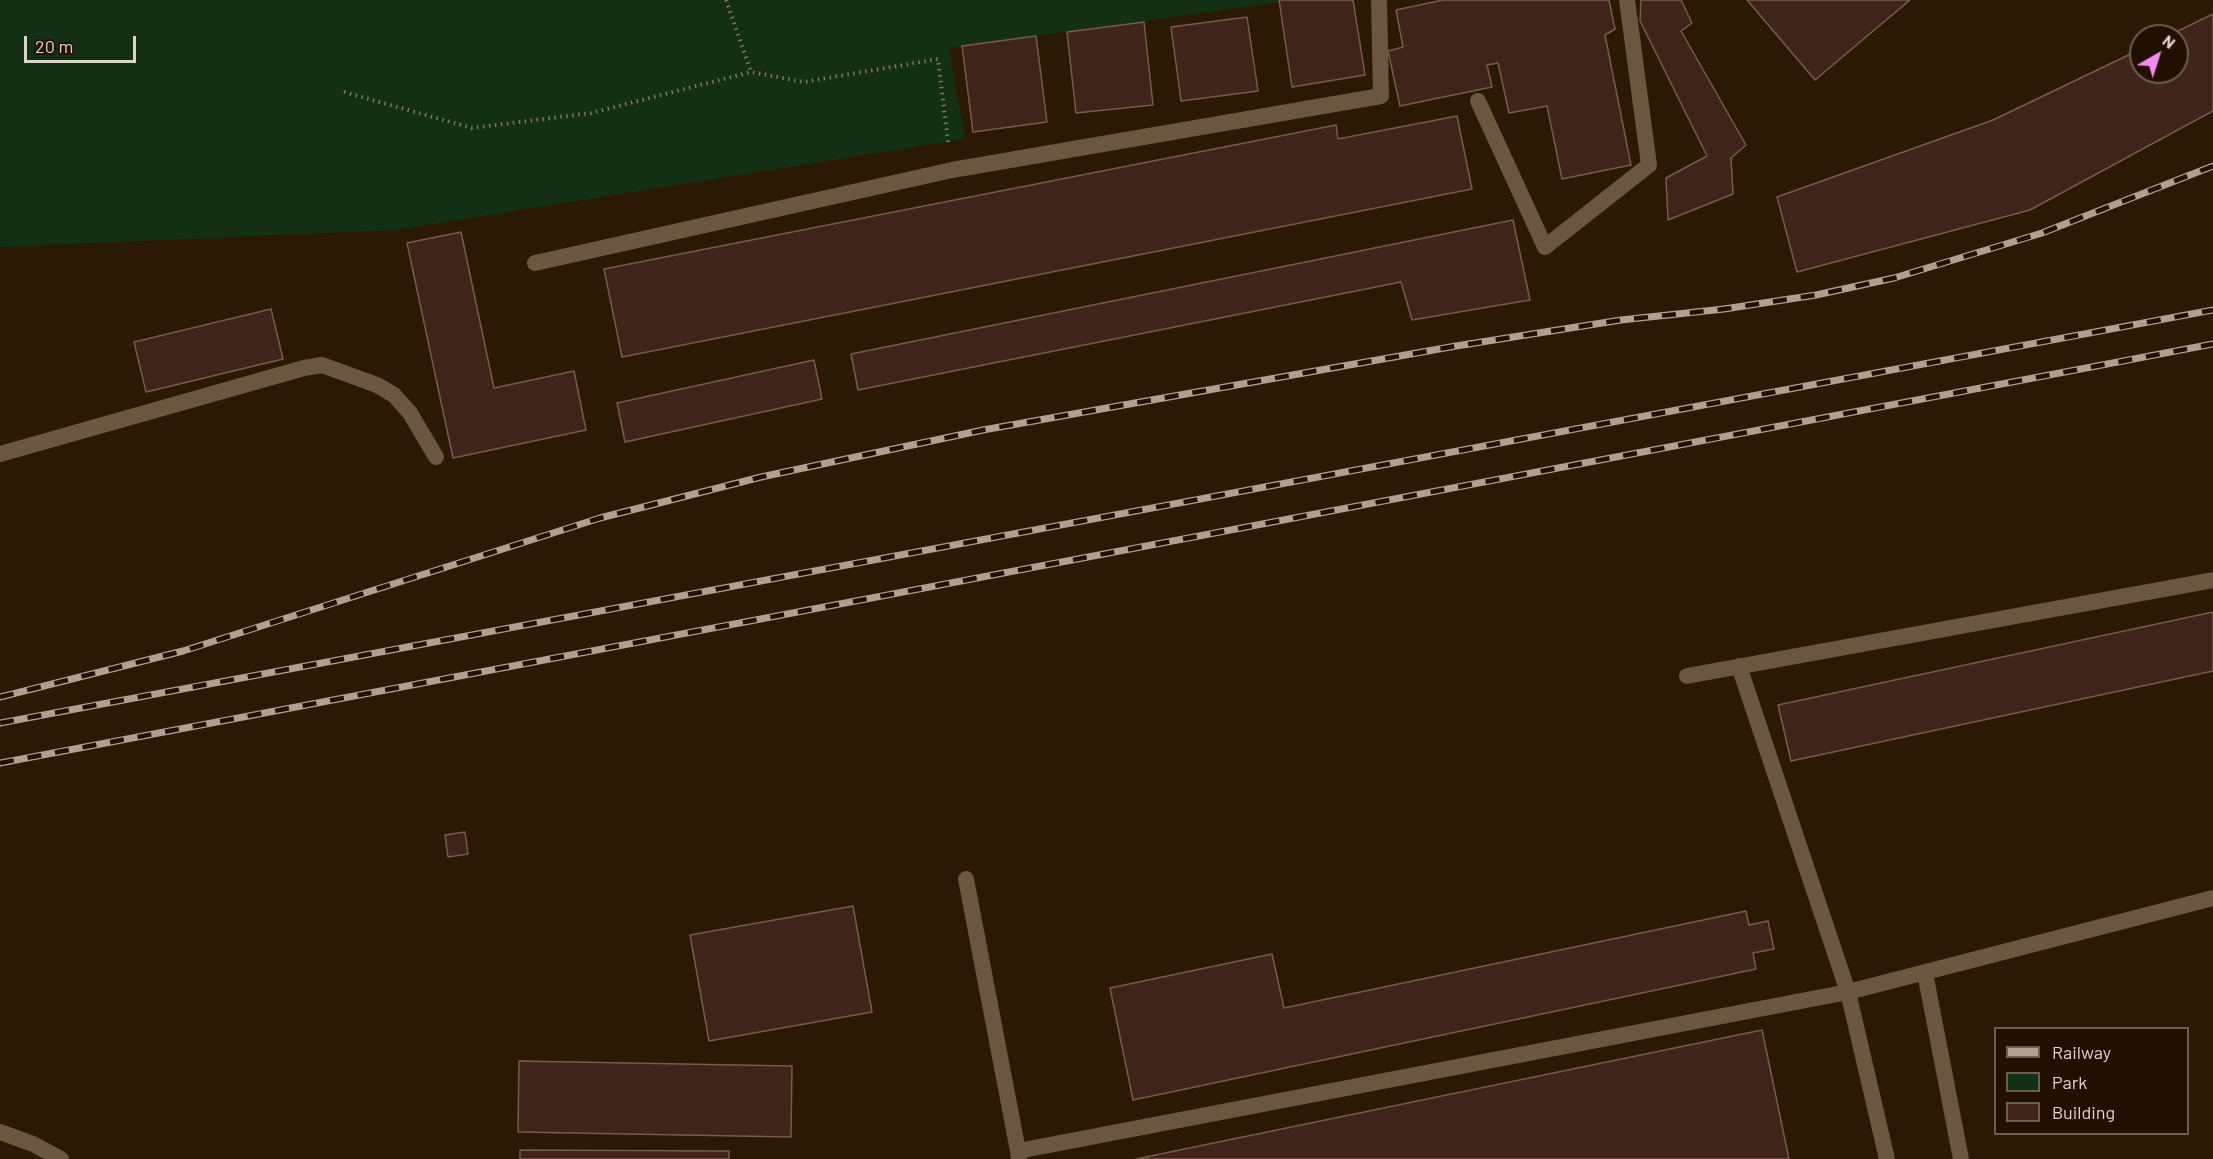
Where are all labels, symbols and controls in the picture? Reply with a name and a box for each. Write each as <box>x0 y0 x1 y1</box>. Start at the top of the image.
scale bar <box>27 24 140 62</box>
north arrow <box>2129 24 2189 84</box>
text: N <box>2159 30 2179 52</box>
text: 20 m <box>35 35 73 57</box>
legend <box>1994 1027 2189 1135</box>
text: Railway <box>2052 1041 2111 1063</box>
text: Park <box>2052 1071 2087 1093</box>
text: Building <box>2052 1101 2115 1123</box>

